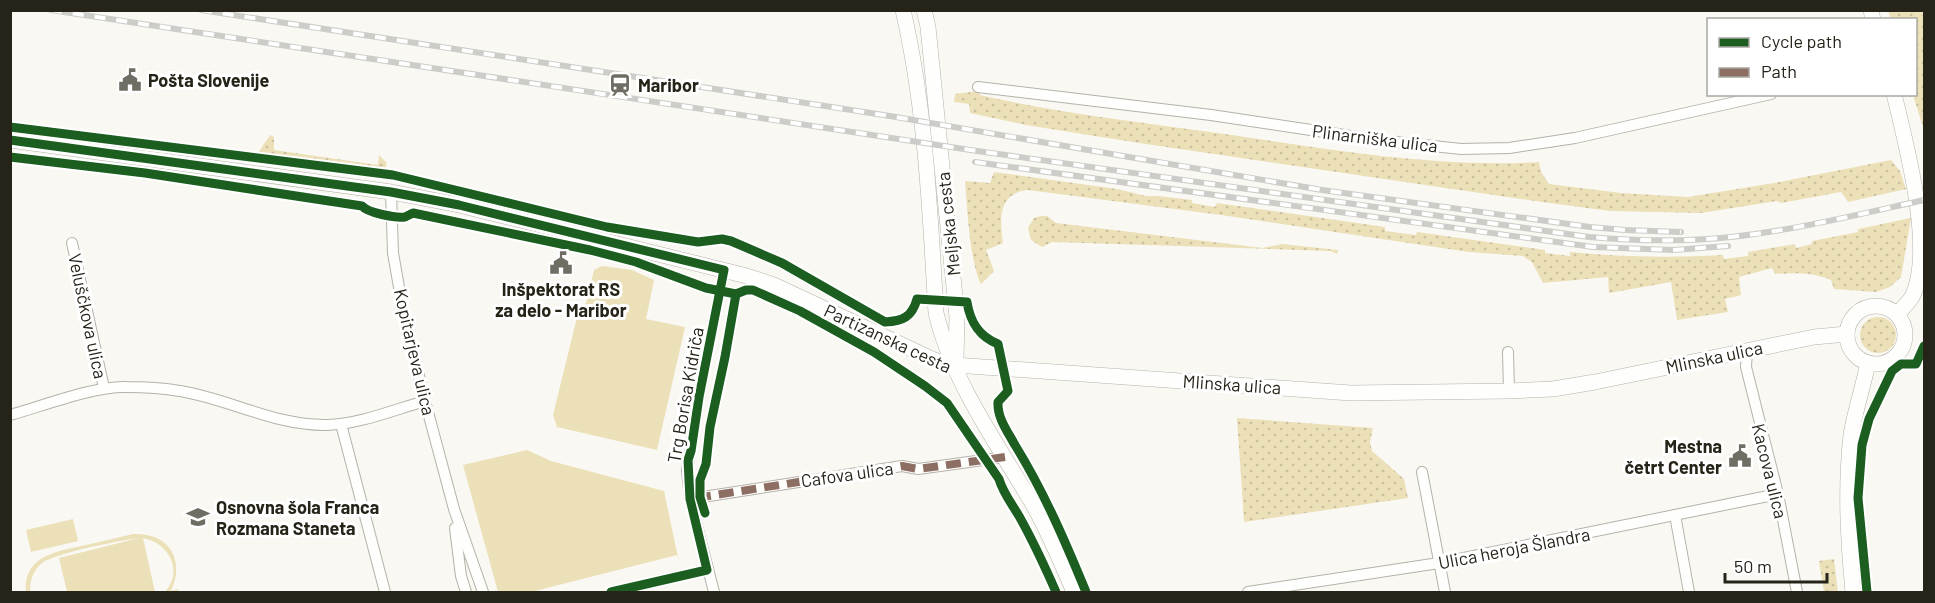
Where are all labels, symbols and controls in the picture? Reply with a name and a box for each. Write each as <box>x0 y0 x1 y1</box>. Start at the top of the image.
legend <box>1707 18 1917 96</box>
text: Cycle path <box>1761 30 1842 52</box>
text: Path <box>1761 60 1797 82</box>
public building icon: Pošta Slovenije <box>117 67 143 93</box>
place label: Pošta Slovenije <box>148 69 269 91</box>
station icon: Maribor <box>607 72 633 98</box>
place label: Maribor <box>638 74 699 96</box>
street label: Plinarniška ulica <box>1311 119 1439 157</box>
street label: Meljska cesta <box>932 171 964 277</box>
public building icon: Inšpektorat RS za delo - Maribor <box>548 250 574 276</box>
street label: Veluščkova ulica <box>64 251 112 381</box>
place label: Inšpektorat RS za delo - Maribor <box>495 278 627 321</box>
street label: Kopitarjeva ulica <box>390 287 440 417</box>
street label: Partizanska cesta <box>821 299 955 377</box>
street label: Trg Borisa Kidriča <box>662 325 708 465</box>
street label: Mlinska ulica <box>1664 336 1764 378</box>
street label: Mlinska ulica <box>1182 370 1282 398</box>
street label: Kacova ulica <box>1748 421 1792 521</box>
place label: Mestna četrt Center <box>1625 435 1722 478</box>
public building icon: Mestna četrt Center <box>1727 443 1753 469</box>
street label: Cafova ulica <box>799 457 895 491</box>
place label: Osnovna šola Franca Rozmana Staneta <box>216 496 379 539</box>
school or university icon: Osnovna šola Franca Rozmana Staneta <box>185 504 211 530</box>
street label: Ulica heroja Šlandra <box>1436 522 1592 574</box>
scale bar <box>1725 546 1827 584</box>
text: 50 m <box>1734 555 1772 577</box>

